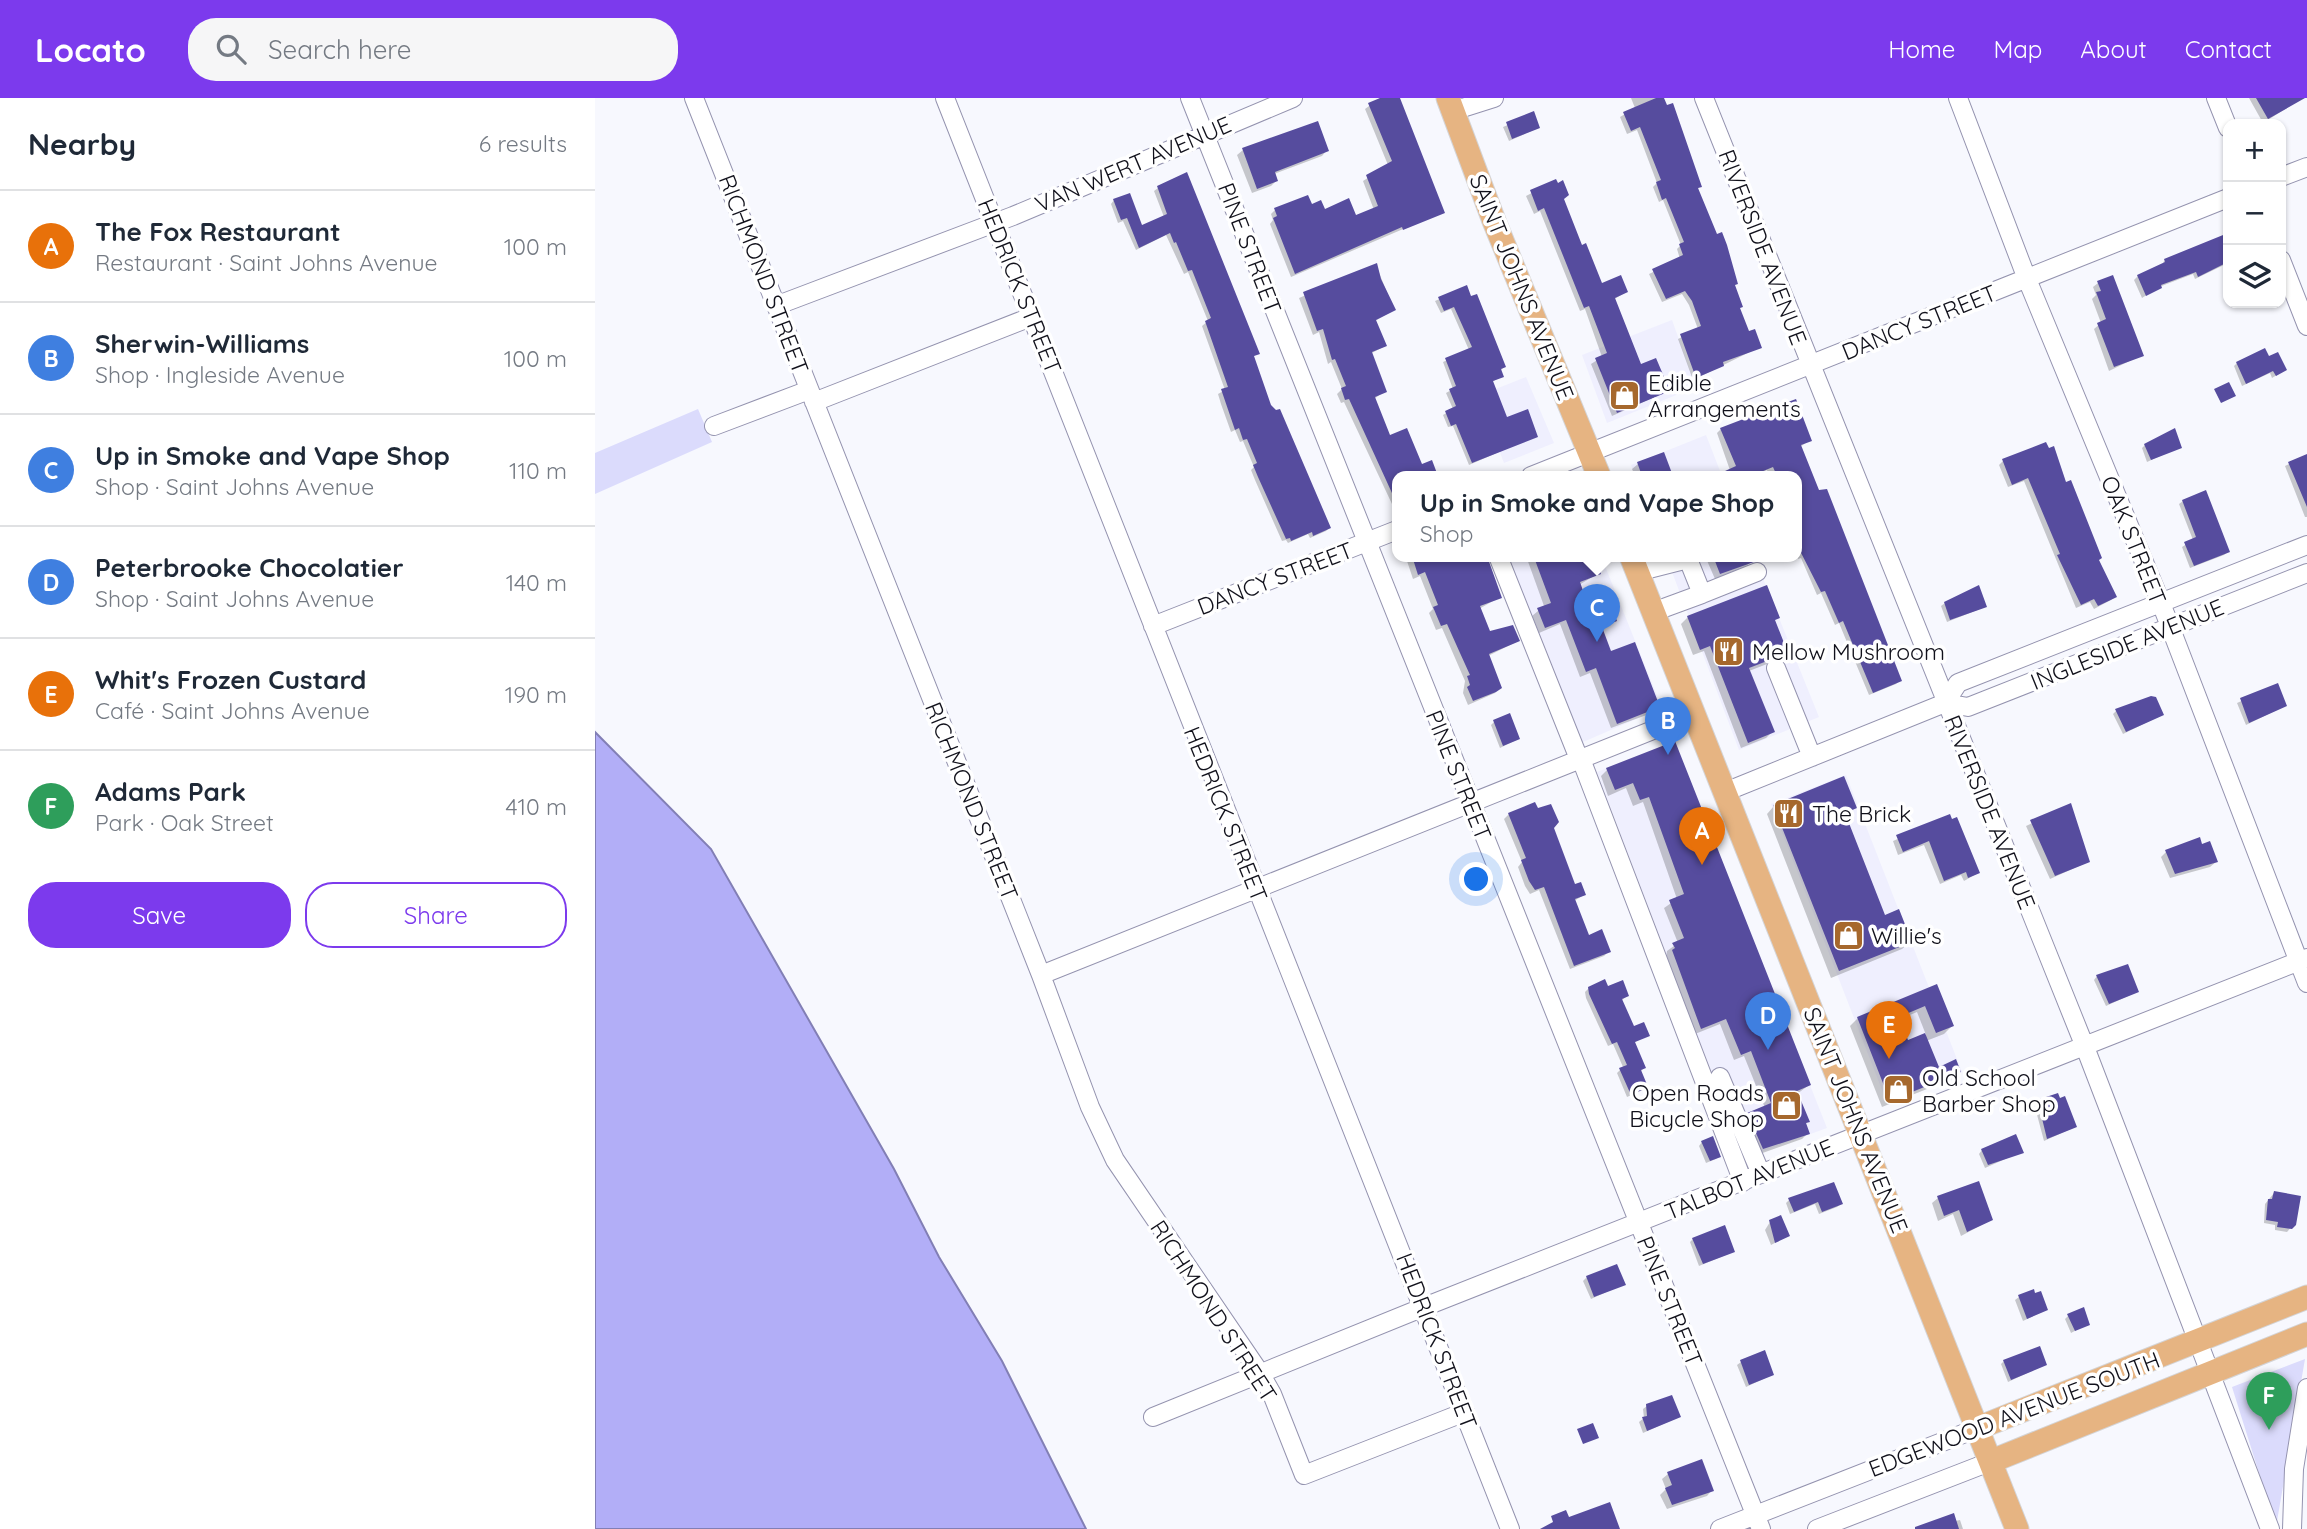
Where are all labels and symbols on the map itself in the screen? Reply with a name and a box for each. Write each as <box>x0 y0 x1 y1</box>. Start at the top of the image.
street label: VAN WERT AVENUE <box>1031 110 1235 218</box>
street label: RIVERSIDE AVENUE <box>1712 145 1814 349</box>
street label: RICHMOND STREET <box>713 170 815 378</box>
street label: SAINT JOHNS AVENUE <box>1463 170 1581 404</box>
street label: PINE STREET <box>1212 178 1288 318</box>
street label: HEDRICK STREET <box>972 194 1068 378</box>
street label: DANCY STREET <box>1837 278 2001 366</box>
place label: Edible Arrangements <box>1648 368 1801 423</box>
shop icon: Edible Arrangements <box>1608 378 1642 412</box>
street label: OAK STREET <box>2095 471 2173 609</box>
street label: DANCY STREET <box>1193 535 1357 621</box>
pin: C <box>1574 584 1620 642</box>
street label: INGLESIDE AVENUE <box>2026 592 2228 696</box>
restaurant icon: Mellow Mushroom <box>1712 634 1746 668</box>
place label: Mellow Mushroom <box>1752 637 1945 666</box>
pin: B <box>1645 697 1691 755</box>
street label: RICHMOND STREET <box>919 698 1025 904</box>
street label: PINE STREET <box>1420 706 1498 844</box>
street label: RIVERSIDE AVENUE <box>1938 711 2042 913</box>
street label: HEDRICK STREET <box>1178 722 1274 906</box>
restaurant icon: The Brick <box>1772 796 1806 830</box>
place label: The Brick <box>1812 799 1911 828</box>
pin: A <box>1679 807 1725 865</box>
your location <box>1459 862 1493 896</box>
shop icon: Willie's <box>1831 918 1865 952</box>
place label: Willie's <box>1871 921 1942 950</box>
pin: D <box>1745 992 1791 1050</box>
pin: E <box>1866 1001 1912 1059</box>
street label: SAINT JOHNS AVENUE <box>1798 1003 1914 1237</box>
place label: Old School Barber Shop <box>1922 1063 2056 1118</box>
shop icon: Old School Barber Shop <box>1882 1073 1916 1107</box>
place label: Open Roads Bicycle Shop <box>1629 1078 1764 1133</box>
shop icon: Open Roads Bicycle Shop <box>1770 1088 1804 1122</box>
street label: TALBOT AVENUE <box>1660 1132 1838 1226</box>
street label: RICHMOND STREET <box>1144 1215 1284 1408</box>
street label: PINE STREET <box>1631 1232 1709 1370</box>
street label: HEDRICK STREET <box>1390 1249 1484 1433</box>
street label: EDGEWOOD AVENUE SOUTH <box>1864 1345 2164 1483</box>
pin: F <box>2246 1372 2292 1430</box>

